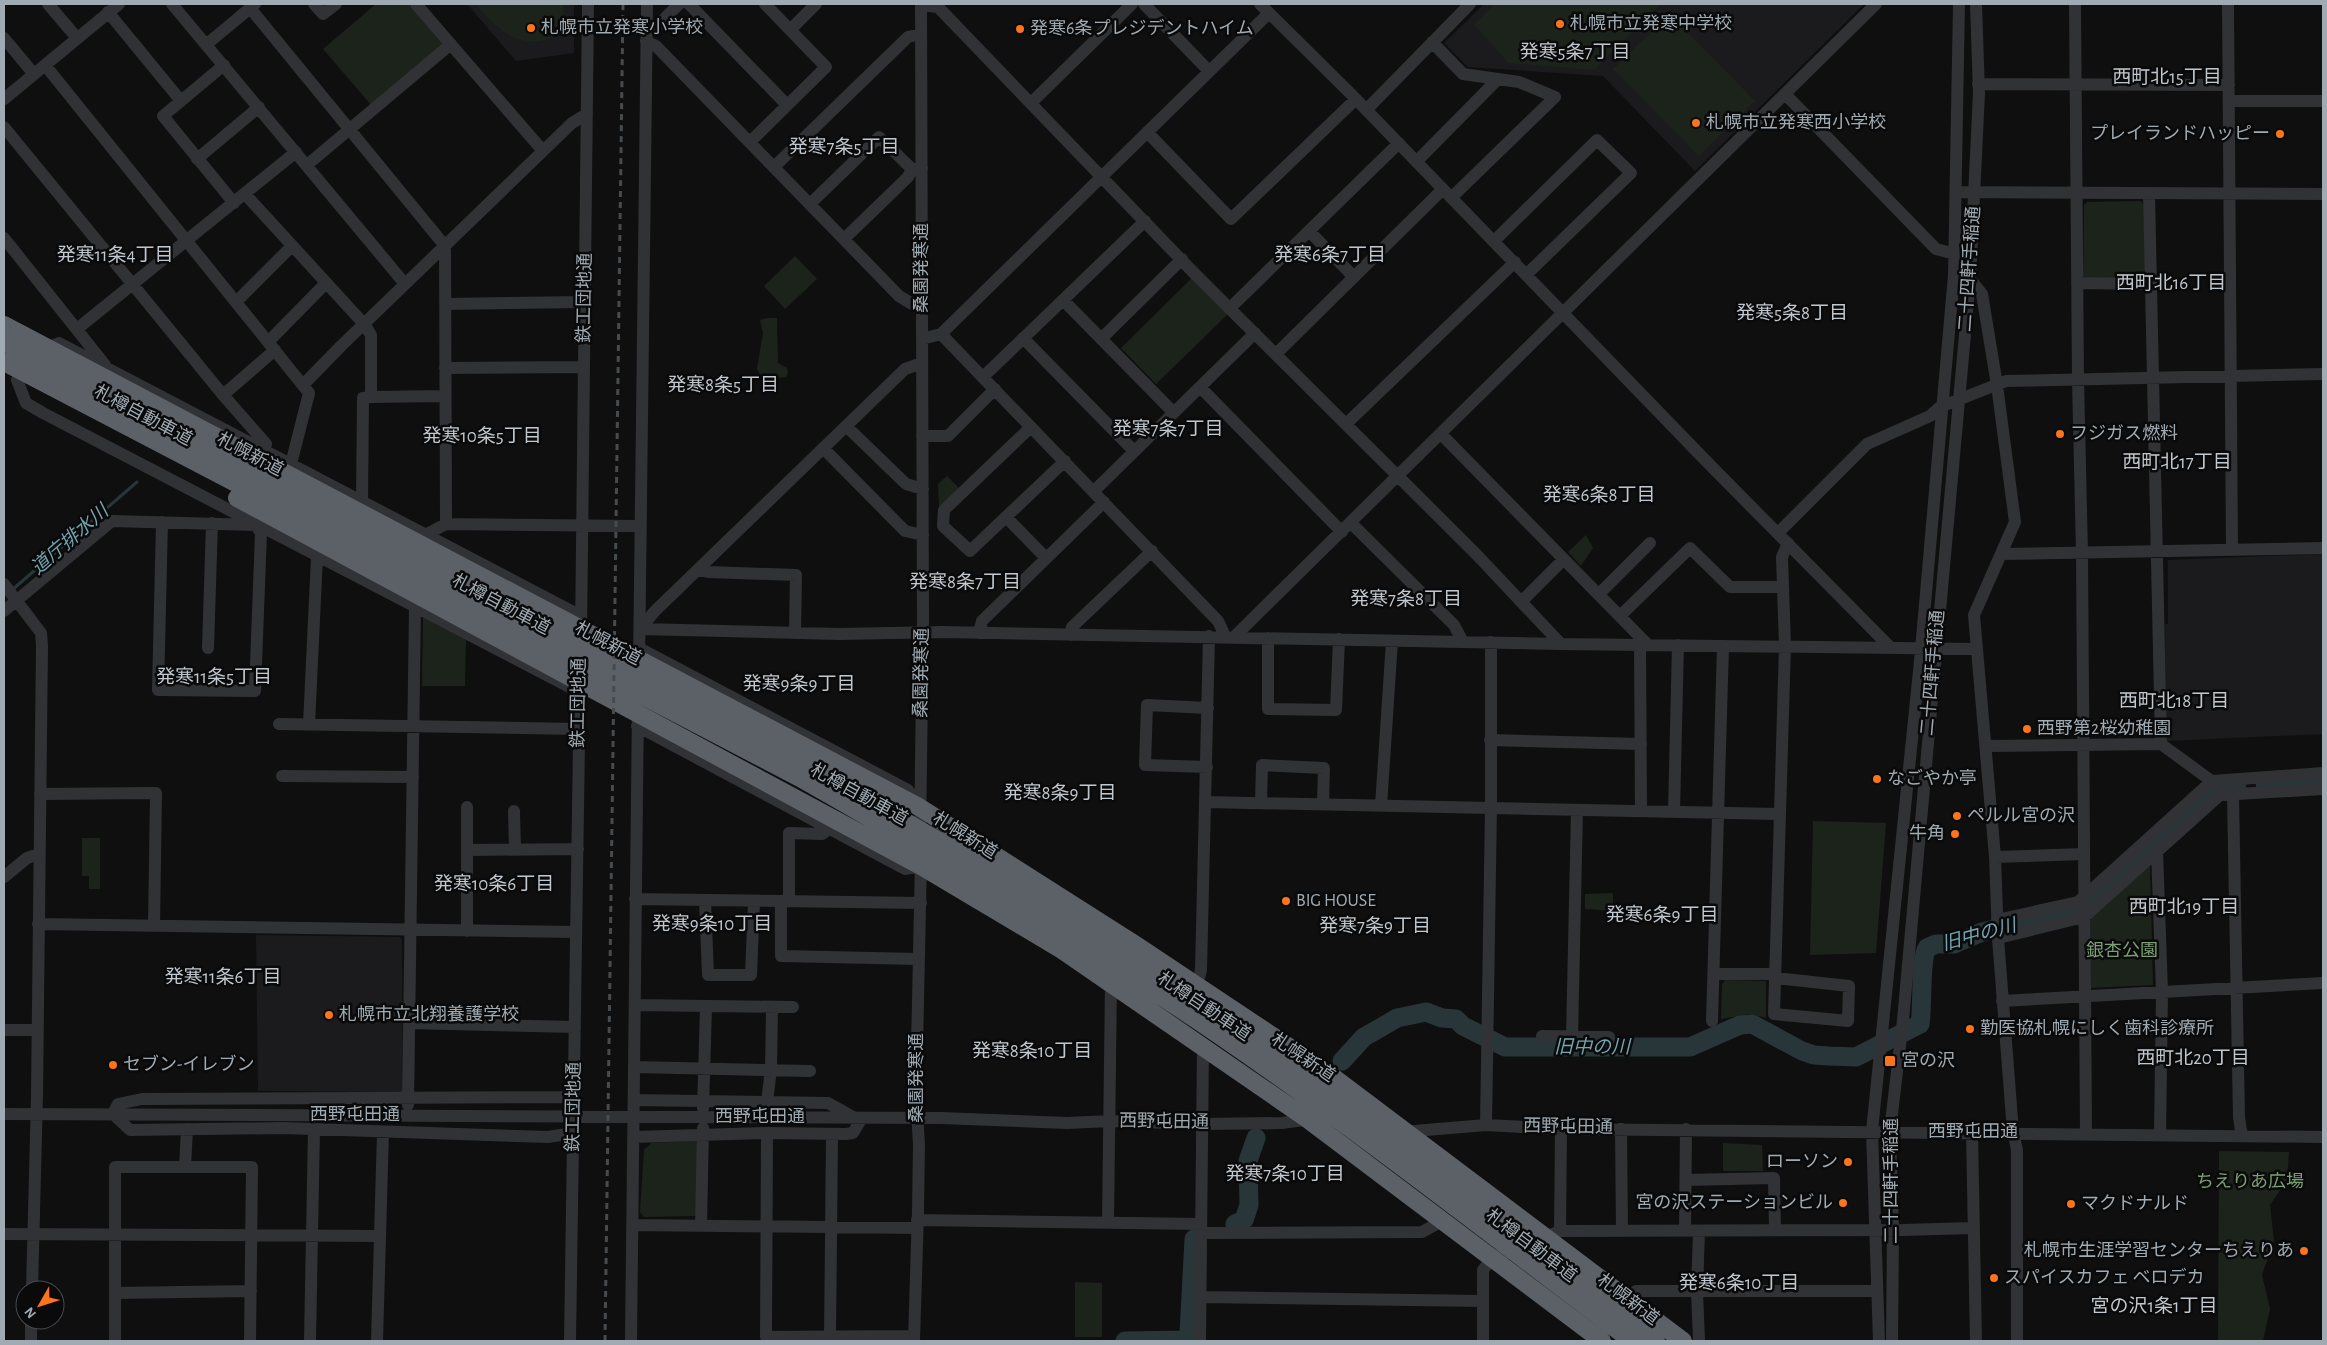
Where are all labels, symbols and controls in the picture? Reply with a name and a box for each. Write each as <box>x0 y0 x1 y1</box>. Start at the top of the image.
place label: 札幌市立発寒中学校 <box>1570 13 1732 33</box>
place label: 札幌市立発寒小学校 <box>541 17 703 37</box>
place label: 発寒6条プレジデントハイム <box>1030 18 1254 38</box>
marker: 札幌市立発寒中学校 <box>1554 18 1566 30</box>
marker: 札幌市立発寒小学校 <box>525 22 537 34</box>
marker: 発寒6条プレジデントハイム <box>1014 23 1026 35</box>
district label: 発寒5条7丁目 <box>1520 41 1630 62</box>
district label: 西町北15丁目 <box>2112 67 2222 87</box>
place label: 札幌市立発寒西小学校 <box>1706 112 1886 132</box>
marker: 札幌市立発寒西小学校 <box>1690 117 1702 129</box>
place label: プレイランドハッピー <box>2090 124 2270 143</box>
marker: プレイランドハッピー <box>2274 128 2286 140</box>
district label: 発寒7条5丁目 <box>789 136 899 157</box>
street label: 二十四軒手稲通 <box>1956 205 1983 332</box>
street label: 桑園発寒通 <box>912 223 931 313</box>
district label: 発寒11条4丁目 <box>56 244 174 265</box>
district label: 発寒6条7丁目 <box>1274 244 1386 265</box>
street label: 鉄工団地通 <box>574 253 595 343</box>
district label: 西町北16丁目 <box>2116 273 2226 293</box>
district label: 発寒5条8丁目 <box>1736 302 1848 323</box>
district label: 発寒8条5丁目 <box>667 374 779 395</box>
street label: 札樽自動車道 <box>91 381 196 449</box>
district label: 発寒7条7丁目 <box>1113 418 1223 439</box>
place label: フジガス燃料 <box>2070 423 2178 443</box>
district label: 発寒10条5丁目 <box>422 425 542 446</box>
street label: 札幌新道 <box>214 428 287 480</box>
marker: フジガス燃料 <box>2054 428 2066 440</box>
district label: 西町北17丁目 <box>2122 452 2232 472</box>
district label: 発寒6条8丁目 <box>1543 484 1655 505</box>
water label: 道庁排水川 <box>27 500 114 578</box>
street label: 札樽自動車道 <box>449 570 554 638</box>
district label: 発寒8条7丁目 <box>909 571 1021 592</box>
district label: 発寒7条8丁目 <box>1350 588 1462 609</box>
street label: 二十四軒手稲通 <box>1918 609 1947 737</box>
street label: 札幌新道 <box>572 617 645 669</box>
street label: 桑園発寒通 <box>911 628 932 718</box>
street label: 鉄工団地通 <box>568 658 589 748</box>
district label: 発寒11条5丁目 <box>156 666 272 687</box>
district label: 発寒9条9丁目 <box>743 673 855 694</box>
district label: 西町北18丁目 <box>2119 691 2229 711</box>
place label: 西野第2桜幼稚園 <box>2037 718 2171 738</box>
marker: 西野第2桜幼稚園 <box>2021 723 2033 735</box>
street label: 札樽自動車道 <box>807 759 912 829</box>
place label: なごやか亭 <box>1887 768 1977 788</box>
marker: なごやか亭 <box>1871 773 1883 785</box>
district label: 発寒8条9丁目 <box>1004 782 1116 803</box>
place label: ペルル宮の沢 <box>1967 806 2075 825</box>
street label: 札幌新道 <box>930 808 1001 863</box>
marker: ペルル宮の沢 <box>1951 810 1963 822</box>
place label: 牛角 <box>1909 823 1945 843</box>
marker: 牛角 <box>1949 828 1961 840</box>
district label: 発寒10条6丁目 <box>434 873 554 894</box>
place label: BIG HOUSE <box>1296 892 1376 910</box>
marker: BIG HOUSE <box>1280 895 1292 907</box>
district label: 西町北19丁目 <box>2129 897 2239 917</box>
district label: 発寒6条9丁目 <box>1606 904 1718 925</box>
district label: 発寒9条10丁目 <box>652 913 772 934</box>
district label: 発寒7条9丁目 <box>1319 915 1431 936</box>
water label: 旧中の川 <box>1940 915 2020 954</box>
park label: 銀杏公園 <box>2086 941 2158 960</box>
district label: 発寒11条6丁目 <box>164 966 282 987</box>
street label: 札樽自動車道 <box>1154 968 1255 1045</box>
place label: 札幌市立北翔養護学校 <box>339 1004 519 1024</box>
marker: 札幌市立北翔養護学校 <box>323 1009 335 1021</box>
place label: 勤医協札幌にしく歯科診療所 <box>1980 1018 2214 1038</box>
marker: 勤医協札幌にしく歯科診療所 <box>1964 1023 1976 1035</box>
street label: 札幌新道 <box>1268 1029 1339 1086</box>
street label: 桑園発寒通 <box>907 1033 926 1123</box>
water label: 旧中の川 <box>1554 1037 1632 1057</box>
district label: 発寒8条10丁目 <box>972 1040 1092 1061</box>
district label: 西町北20丁目 <box>2136 1048 2250 1068</box>
place label: 宮の沢 <box>1901 1051 1955 1070</box>
place label: セブン-イレブン <box>123 1054 255 1074</box>
marker: 宮の沢 <box>1883 1054 1897 1068</box>
marker: セブン-イレブン <box>107 1059 119 1071</box>
street label: 鉄工団地通 <box>563 1062 584 1152</box>
street label: 西野屯田通 <box>310 1105 400 1124</box>
street label: 西野屯田通 <box>715 1107 805 1126</box>
street label: 西野屯田通 <box>1119 1111 1209 1132</box>
street label: 西野屯田通 <box>1523 1116 1613 1137</box>
street label: 二十四軒手稲通 <box>1882 1118 1901 1244</box>
street label: 西野屯田通 <box>1928 1122 2018 1141</box>
place label: ローソン <box>1766 1153 1838 1171</box>
marker: ローソン <box>1842 1156 1854 1168</box>
district label: 発寒7条10丁目 <box>1225 1163 1345 1184</box>
park label: ちえりあ広場 <box>2196 1172 2304 1191</box>
place label: 宮の沢ステーションビル <box>1635 1193 1833 1212</box>
place label: マクドナルド <box>2081 1194 2189 1213</box>
marker: 宮の沢ステーションビル <box>1837 1197 1849 1209</box>
marker: マクドナルド <box>2065 1198 2077 1210</box>
street label: 札樽自動車道 <box>1482 1205 1581 1286</box>
place label: 札幌市生涯学習センターちえりあ <box>2024 1240 2294 1260</box>
marker: 札幌市生涯学習センターちえりあ <box>2298 1245 2310 1257</box>
place label: スパイスカフェ ベロデカ <box>2004 1267 2204 1287</box>
street label: 札幌新道 <box>1594 1270 1663 1329</box>
district label: 発寒6条10丁目 <box>1679 1272 1799 1293</box>
marker: スパイスカフェ ベロデカ <box>1988 1272 2000 1284</box>
north arrow <box>15 1280 65 1330</box>
district label: 宮の沢1条1丁目 <box>2090 1296 2218 1316</box>
text: N <box>22 1304 39 1321</box>

